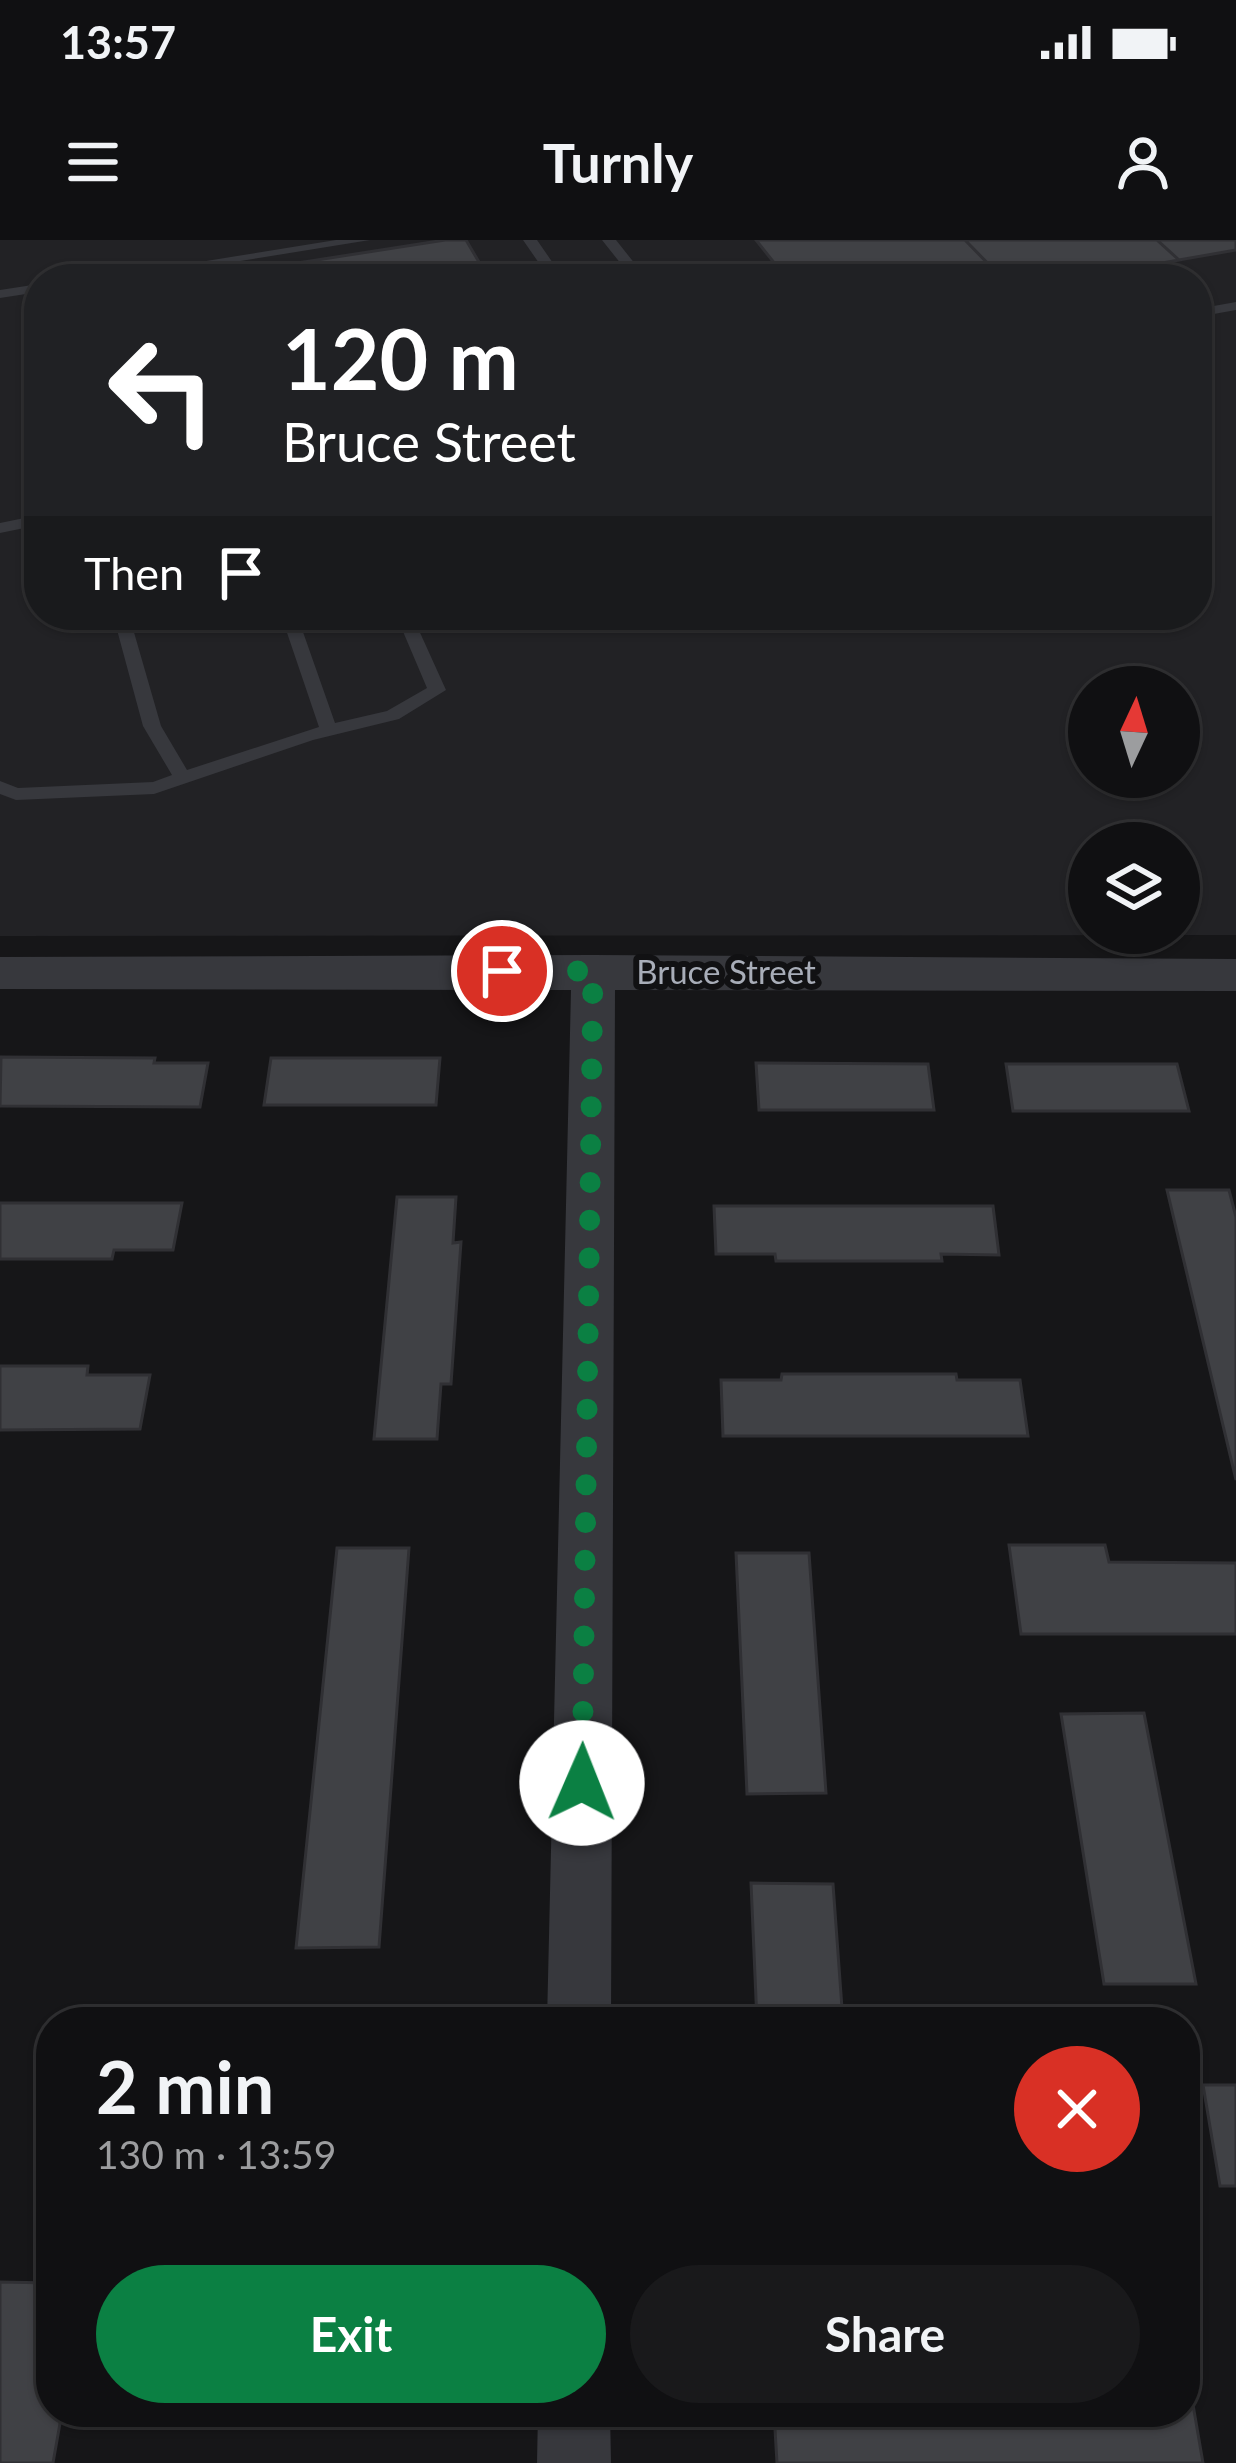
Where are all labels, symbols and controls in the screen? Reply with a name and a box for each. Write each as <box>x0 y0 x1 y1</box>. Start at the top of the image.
text: 13:57 <box>60 15 176 69</box>
icon: menu <box>60 129 126 195</box>
icon: person <box>1110 129 1176 195</box>
text: Turnly <box>543 130 693 195</box>
text: 120 m <box>282 307 519 408</box>
icon: left <box>84 312 240 468</box>
text: Bruce Street <box>282 409 576 474</box>
icon: arrive <box>208 540 274 606</box>
text: Then <box>84 546 184 600</box>
north arrow <box>1068 666 1200 798</box>
map controls <box>1068 666 1200 954</box>
button: layers <box>1068 822 1200 954</box>
pin <box>451 920 553 1022</box>
icon: arrive <box>469 938 535 1004</box>
street label: Bruce Street <box>636 951 816 991</box>
position arrow <box>519 1720 645 1846</box>
text: 2 min <box>96 2043 274 2129</box>
button: close <box>1014 2046 1140 2172</box>
text: 130 m · 13:59 <box>96 2131 336 2177</box>
button: Exit <box>96 2265 606 2403</box>
button: Share <box>630 2265 1140 2403</box>

